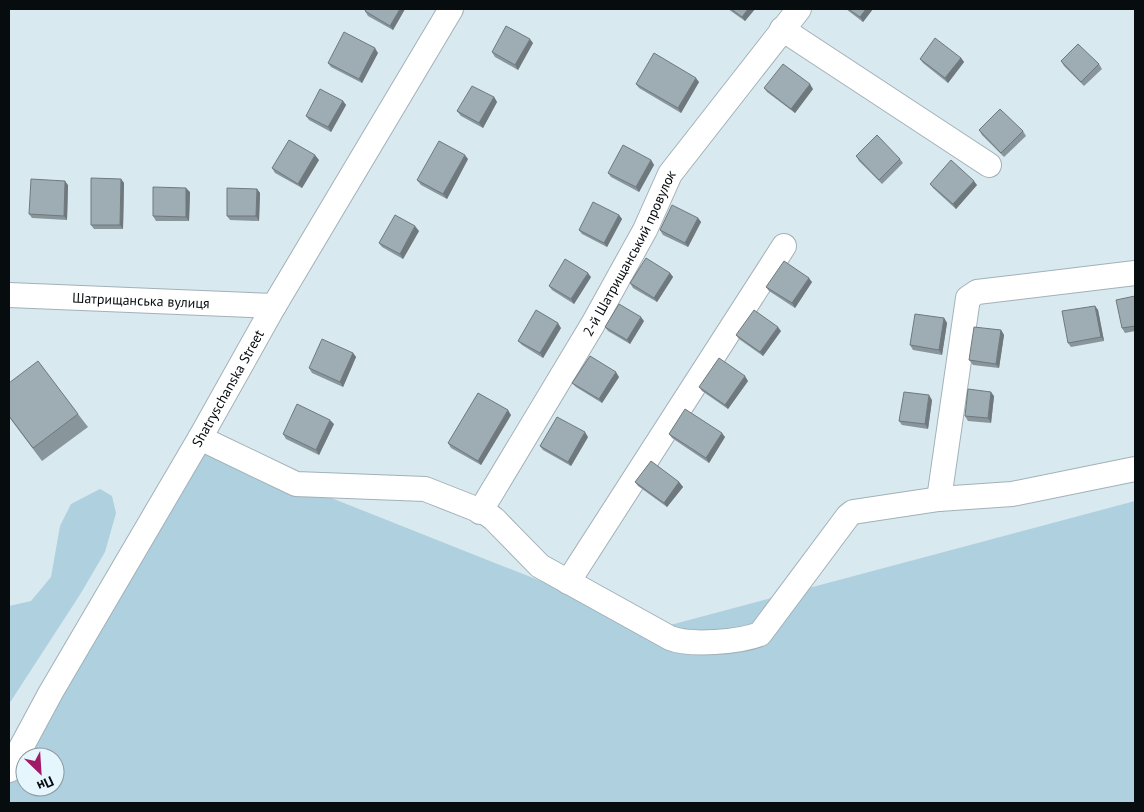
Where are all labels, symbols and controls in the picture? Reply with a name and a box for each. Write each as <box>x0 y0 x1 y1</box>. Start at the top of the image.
street label: 2-й Шатрищанський провулок <box>579 166 679 340</box>
street label: Шатрищанська вулиця <box>72 289 210 312</box>
street label: Shatryschanska Street <box>188 326 268 450</box>
north arrow <box>15 747 65 797</box>
text: Пн <box>34 772 57 795</box>

